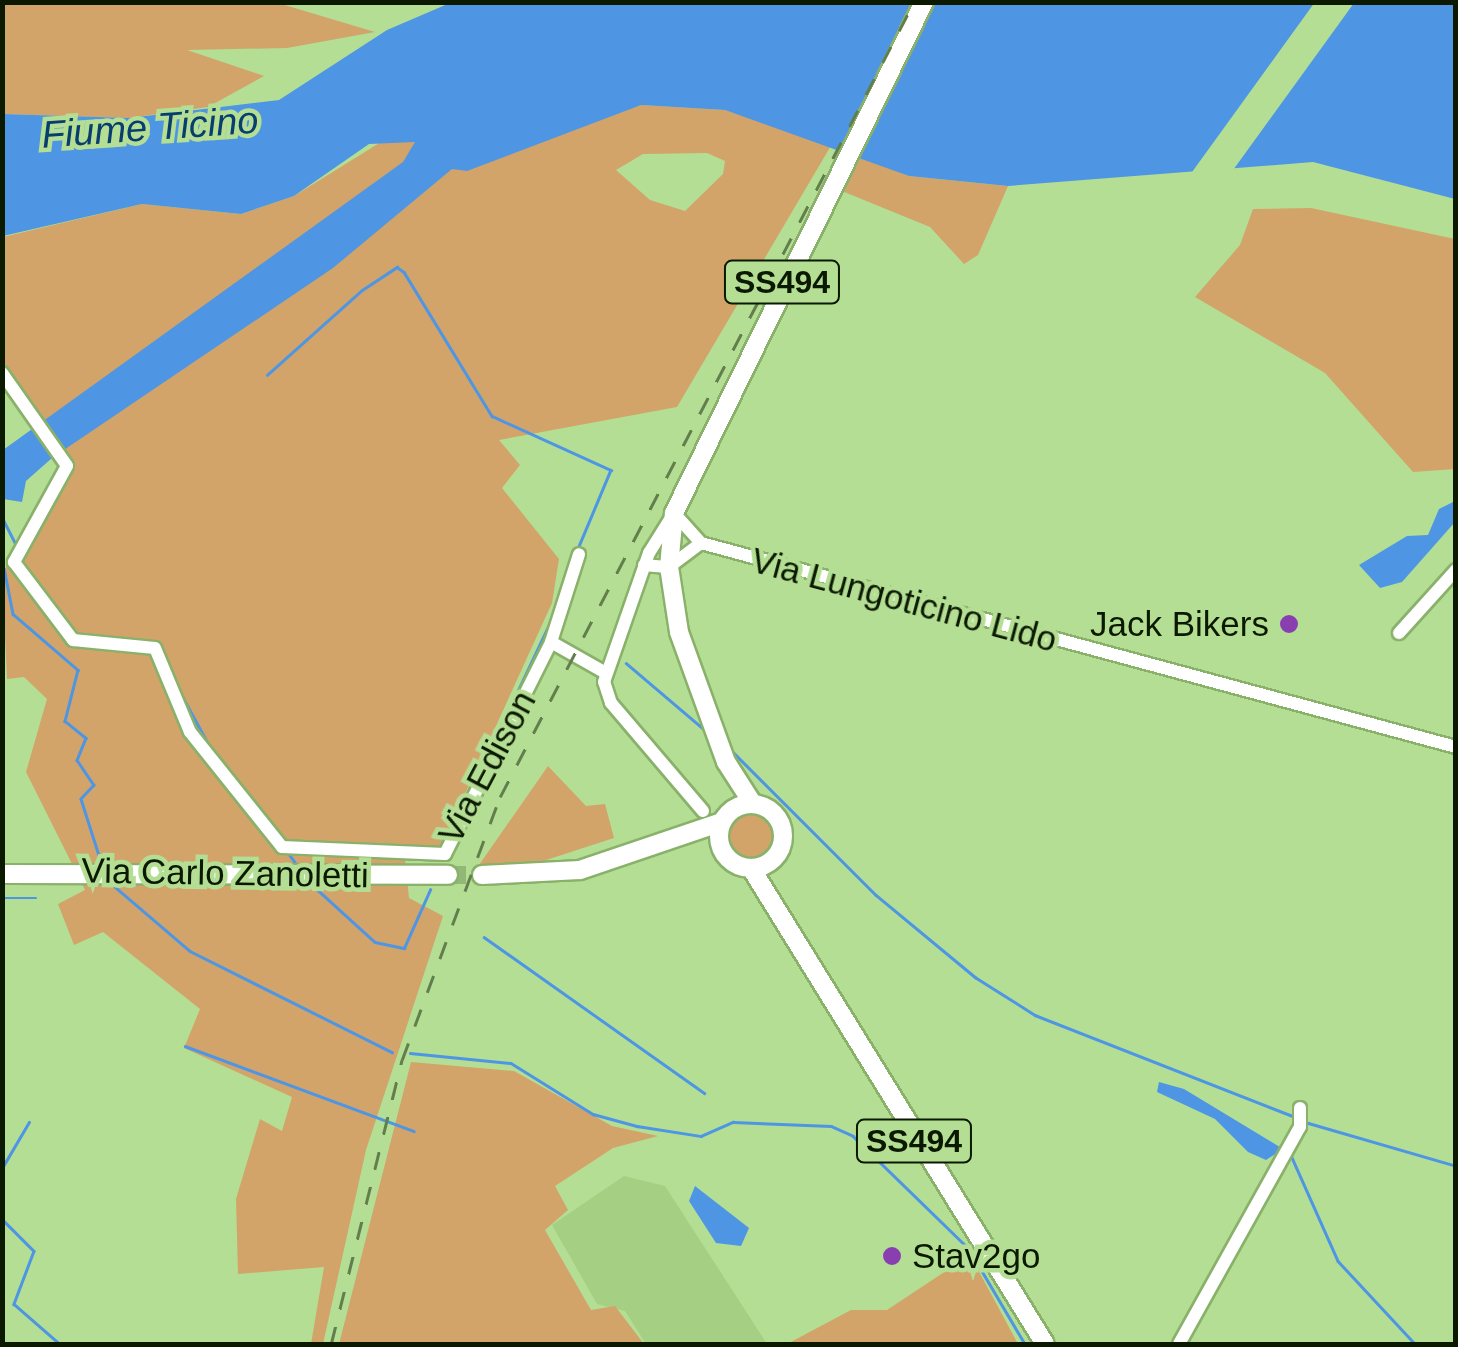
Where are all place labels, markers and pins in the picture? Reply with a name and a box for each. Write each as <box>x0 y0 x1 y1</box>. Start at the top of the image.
place label: Jack Bikers <box>1090 603 1269 645</box>
marker: Jack Bikers <box>1278 613 1300 635</box>
place label: Stav2go <box>912 1235 1040 1277</box>
marker: Stav2go <box>881 1245 903 1267</box>

